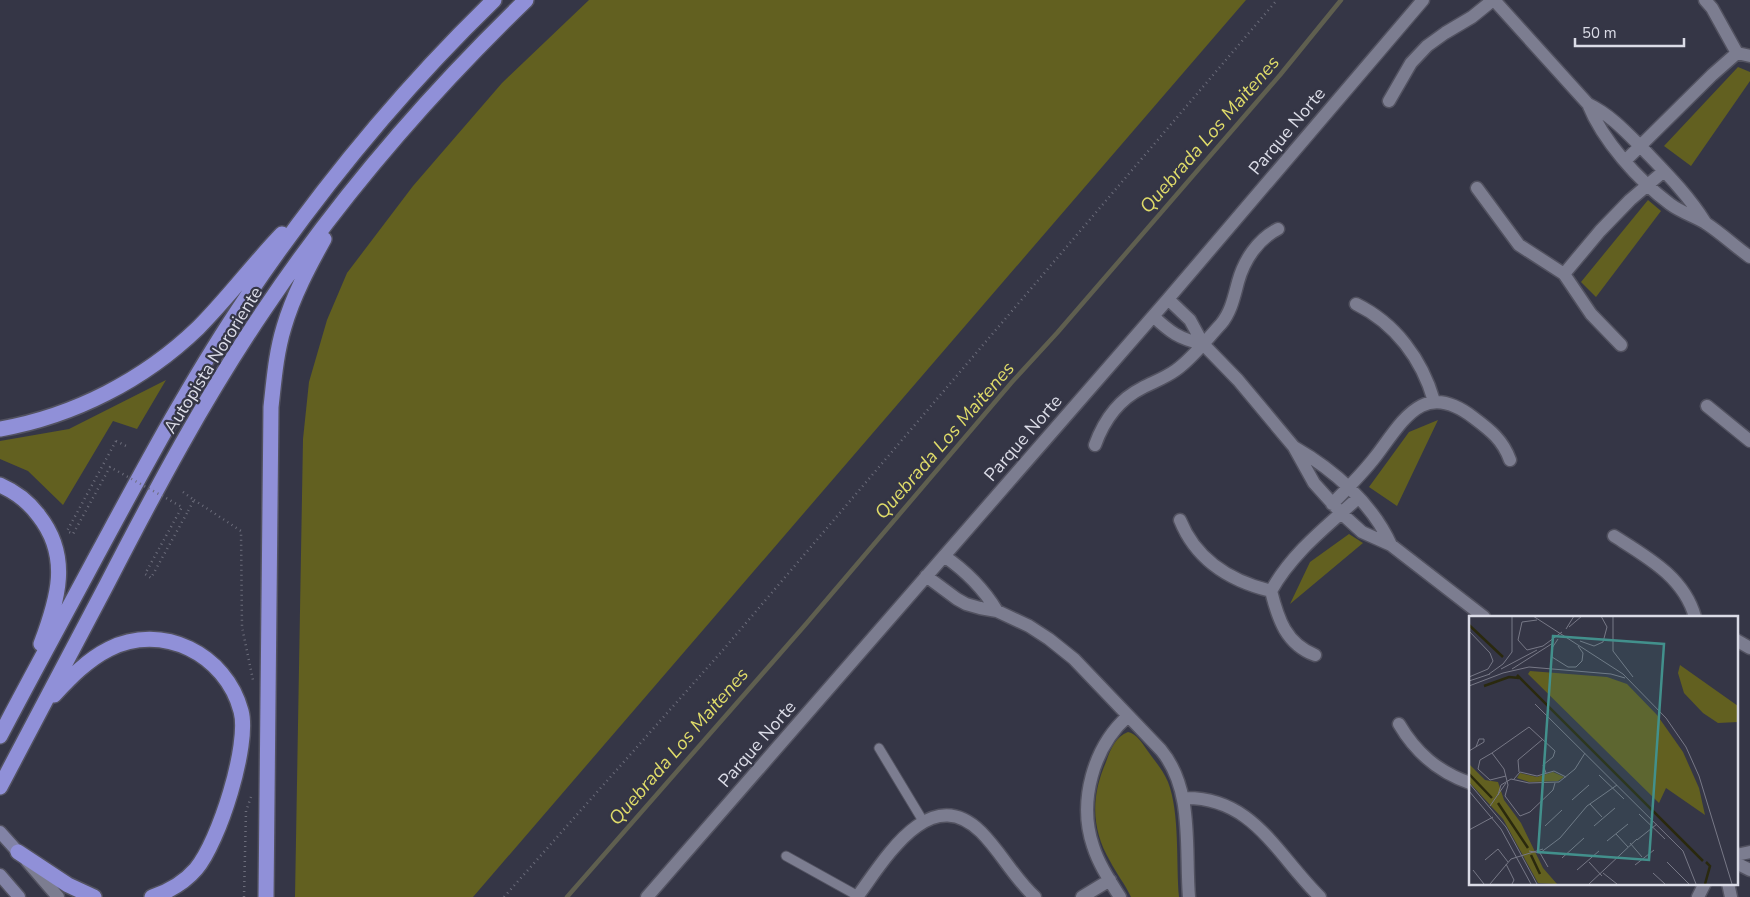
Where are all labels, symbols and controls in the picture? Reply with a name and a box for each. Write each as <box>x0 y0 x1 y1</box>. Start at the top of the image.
scale bar <box>1575 15 1684 47</box>
text: 50 m <box>1582 23 1617 43</box>
water label: Quebrada Los Maitenes <box>1134 50 1286 219</box>
street label: Parque Norte <box>1243 82 1331 180</box>
street label: Autopista Nororiente <box>158 282 268 438</box>
water label: Quebrada Los Maitenes <box>869 356 1021 525</box>
street label: Parque Norte <box>979 390 1067 486</box>
inset map <box>1469 616 1738 884</box>
water label: Quebrada Los Maitenes <box>603 662 755 831</box>
street label: Parque Norte <box>713 696 801 792</box>

